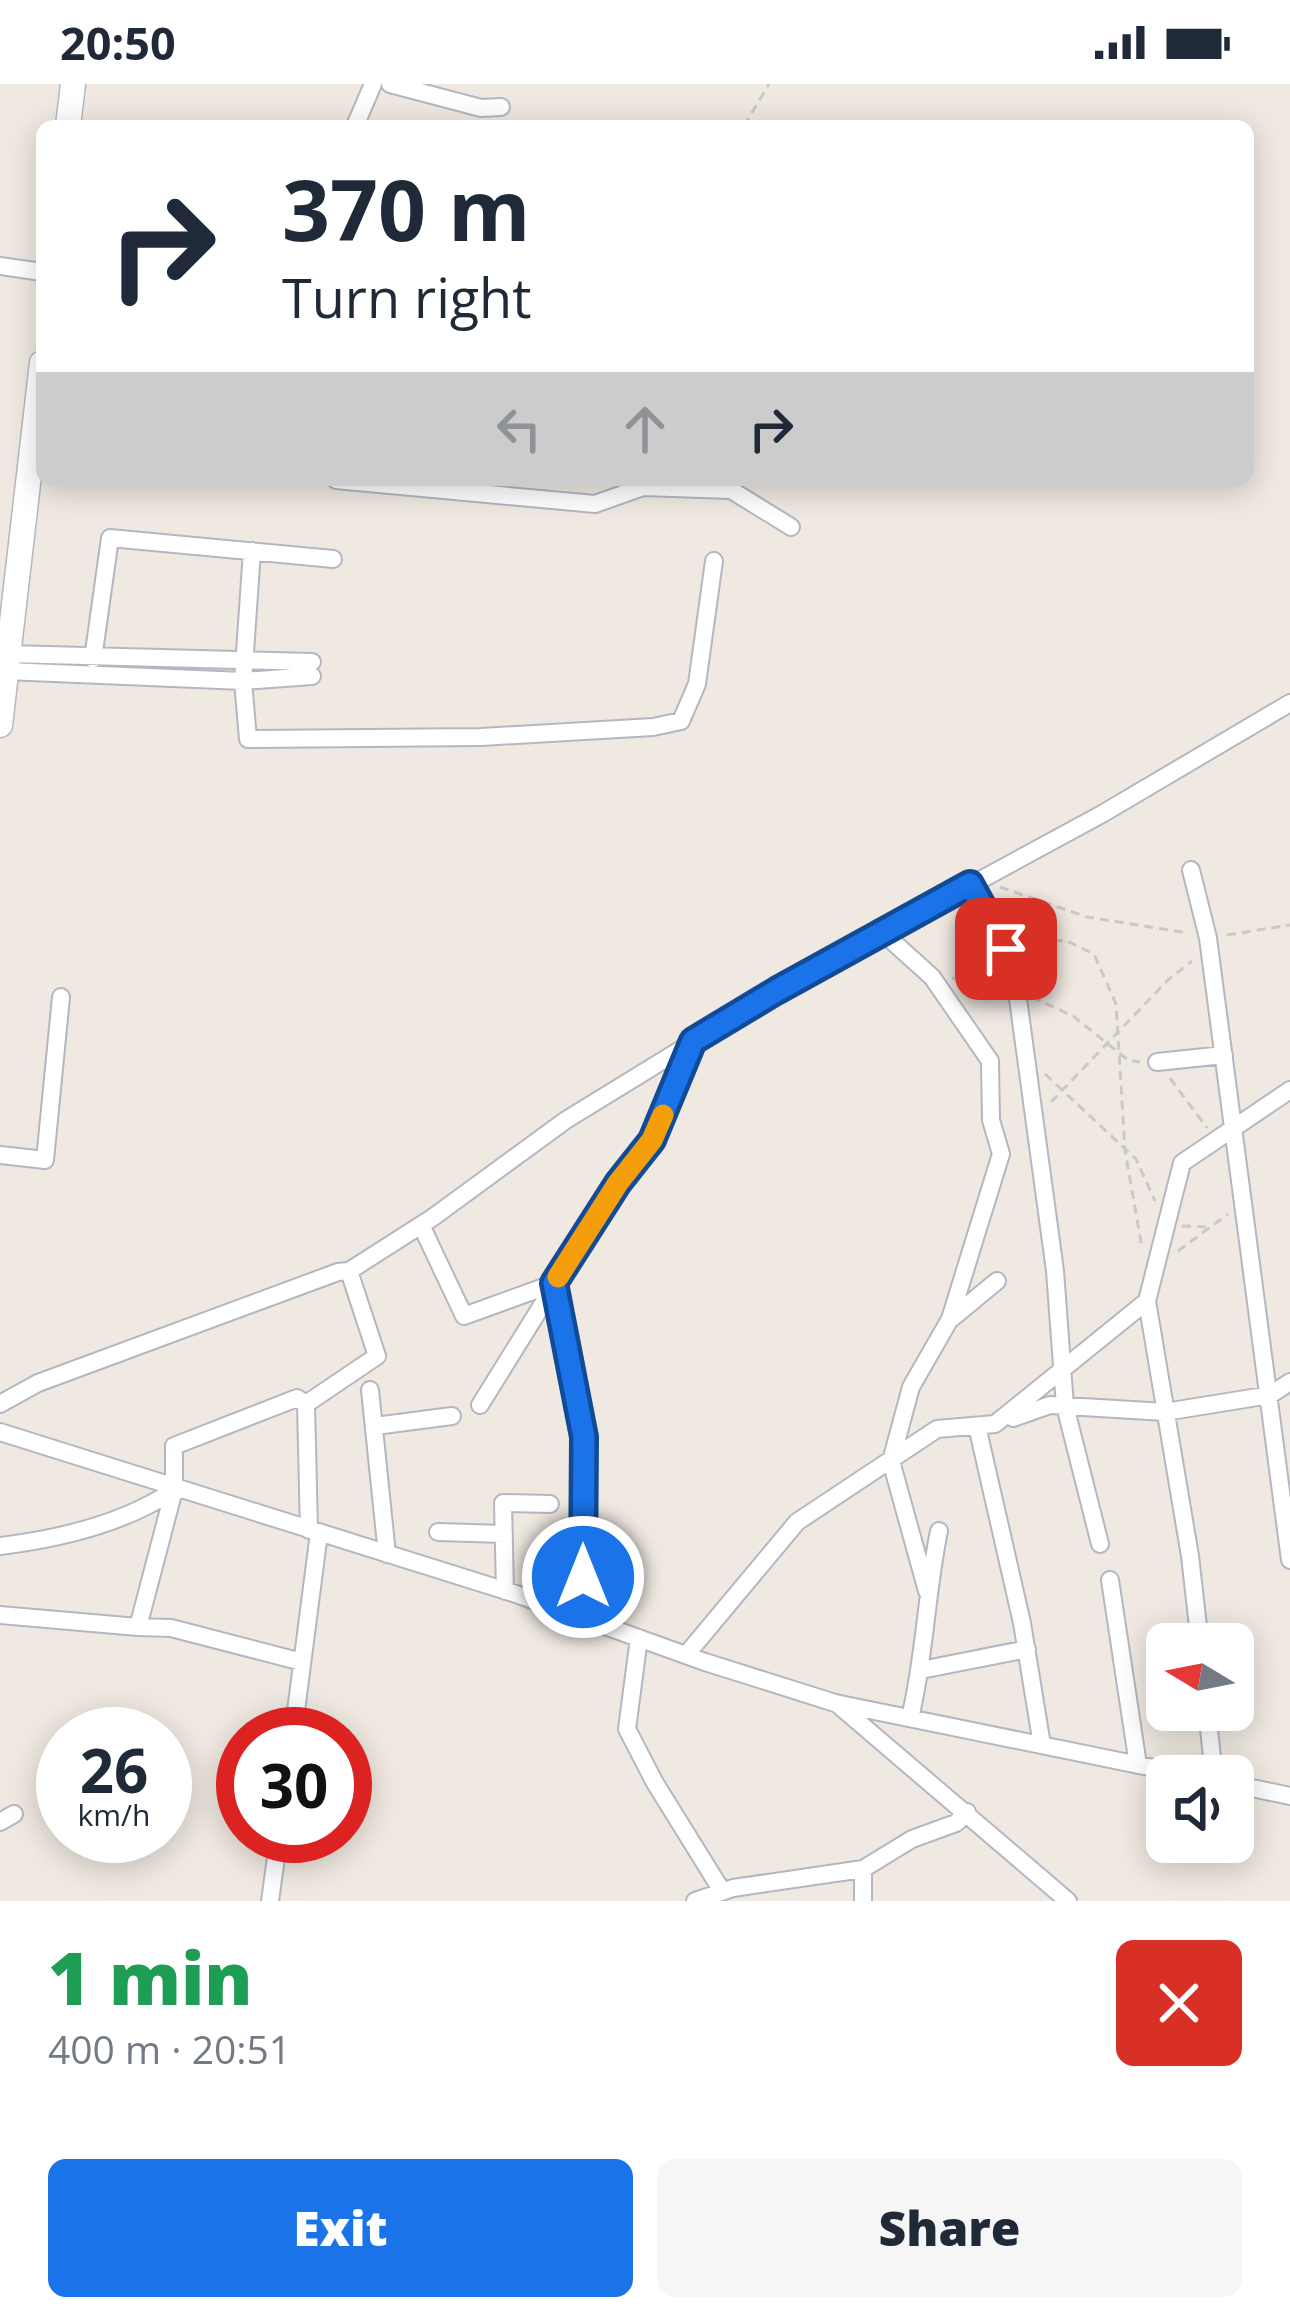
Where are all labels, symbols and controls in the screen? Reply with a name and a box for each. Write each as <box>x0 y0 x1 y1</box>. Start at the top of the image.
text: 20:50 <box>60 12 176 73</box>
text: 370 m <box>282 151 530 266</box>
icon: right <box>84 168 240 324</box>
text: Turn right <box>282 260 531 334</box>
icon: left <box>486 396 552 462</box>
icon: ahead <box>612 396 678 462</box>
icon: right <box>738 396 804 462</box>
pin <box>955 898 1057 1000</box>
icon: arrive <box>973 916 1039 982</box>
position arrow <box>520 1514 646 1640</box>
north arrow <box>1146 1623 1254 1731</box>
map controls <box>1146 1623 1254 1863</box>
speed limit sign: 30 <box>216 1707 372 1863</box>
text: 26 <box>80 1729 148 1811</box>
button: sound <box>1146 1755 1254 1863</box>
text: km/h <box>78 1794 150 1835</box>
text: 1 min <box>48 1928 253 2026</box>
button: close <box>1116 1940 1242 2066</box>
text: 400 m · 20:51 <box>48 2022 291 2075</box>
button: Exit <box>48 2159 633 2297</box>
button: Share <box>657 2159 1242 2297</box>

